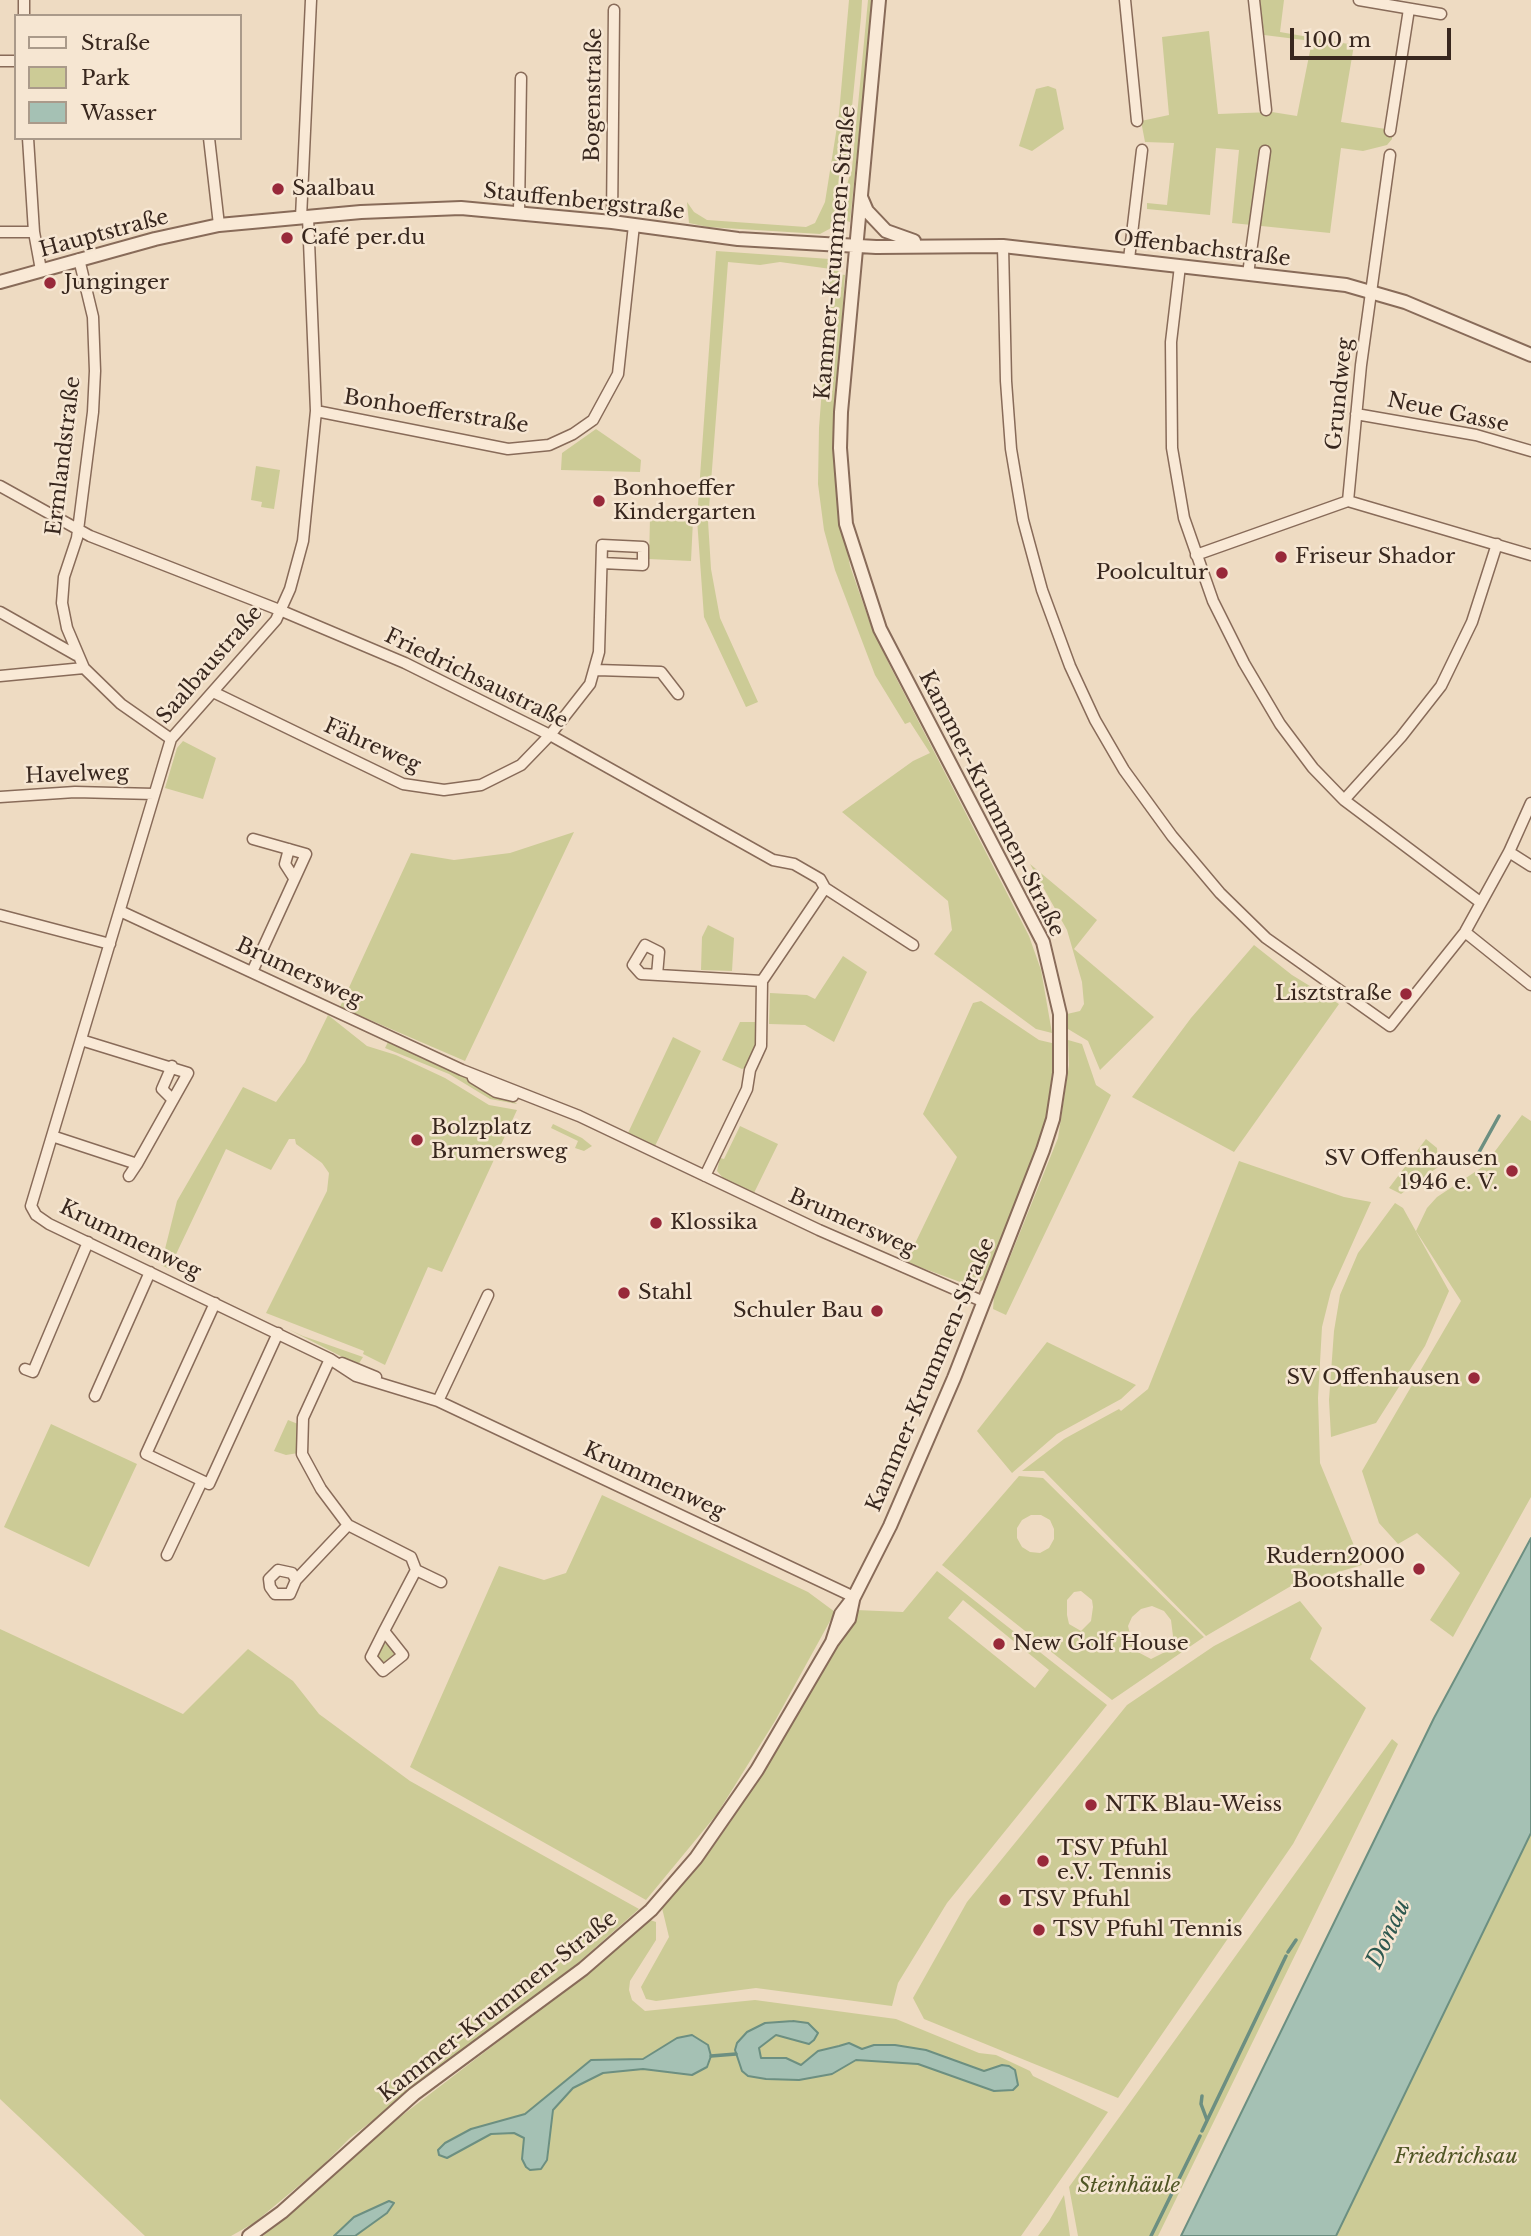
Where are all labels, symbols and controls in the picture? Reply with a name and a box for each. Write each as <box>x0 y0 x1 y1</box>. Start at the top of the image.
legend <box>14 14 242 140</box>
scale bar <box>1293 14 1454 58</box>
text: 100 m <box>1303 27 1371 53</box>
street label: Bogenstraße <box>580 28 608 162</box>
text: Straße <box>81 30 150 56</box>
text: Park <box>81 65 130 91</box>
text: Wasser <box>81 100 157 126</box>
street label: Kammer-Krummen-Straße <box>811 105 861 401</box>
place label: Saalbau <box>292 176 375 202</box>
street label: Stauffenbergstraße <box>482 179 686 225</box>
marker: Saalbau <box>270 181 286 197</box>
street label: Hauptstraße <box>37 205 171 263</box>
place label: Café per.du <box>301 225 425 251</box>
street label: Offenbachstraße <box>1112 226 1292 272</box>
marker: Café per.du <box>279 230 295 246</box>
place label: Junginger <box>64 270 169 296</box>
marker: Junginger <box>42 275 58 291</box>
street label: Grundweg <box>1322 336 1358 452</box>
street label: Ermlandstraße <box>42 375 86 537</box>
street label: Bonhoefferstraße <box>342 385 530 439</box>
street label: Neue Gasse <box>1385 388 1511 438</box>
place label: Bonhoeffer Kindergarten <box>613 476 756 526</box>
marker: Bonhoeffer Kindergarten <box>591 493 607 509</box>
place label: Friseur Shador <box>1295 544 1455 570</box>
marker: Friseur Shador <box>1273 549 1289 565</box>
place label: Poolcultur <box>1096 560 1208 586</box>
marker: Poolcultur <box>1214 565 1230 581</box>
street label: Saalbaustraße <box>152 601 268 729</box>
street label: Friedrichsaustraße <box>380 624 572 734</box>
street label: Kammer-Krummen-Straße <box>913 667 1069 941</box>
street label: Fähreweg <box>320 714 424 778</box>
street label: Havelweg <box>25 761 129 789</box>
street label: Brumersweg <box>232 933 366 1013</box>
place label: Lisztstraße <box>1275 981 1392 1007</box>
marker: Lisztstraße <box>1398 986 1414 1002</box>
place label: Bolzplatz Brumersweg <box>431 1115 567 1165</box>
marker: Bolzplatz Brumersweg <box>409 1132 425 1148</box>
place label: SV Offenhausen 1946 e. V. <box>1324 1146 1498 1196</box>
marker: SV Offenhausen 1946 e. V. <box>1504 1163 1520 1179</box>
street label: Brumersweg <box>785 1184 919 1262</box>
street label: Krummenweg <box>55 1195 205 1285</box>
place label: Klossika <box>670 1210 758 1236</box>
marker: Klossika <box>648 1215 664 1231</box>
street label: Kammer-Krummen-Straße <box>862 1234 1000 1516</box>
place label: Stahl <box>638 1280 692 1306</box>
marker: Stahl <box>616 1285 632 1301</box>
place label: Schuler Bau <box>733 1298 863 1324</box>
marker: Schuler Bau <box>869 1303 885 1319</box>
place label: SV Offenhausen <box>1286 1365 1460 1391</box>
marker: SV Offenhausen <box>1466 1370 1482 1386</box>
street label: Krummenweg <box>579 1437 729 1525</box>
place label: Rudern2000 Bootshalle <box>1266 1544 1405 1594</box>
marker: Rudern2000 Bootshalle <box>1411 1561 1427 1577</box>
place label: New Golf House <box>1013 1631 1189 1657</box>
marker: New Golf House <box>991 1636 1007 1652</box>
place label: NTK Blau-Weiss <box>1105 1792 1282 1818</box>
marker: NTK Blau-Weiss <box>1083 1797 1099 1813</box>
place label: TSV Pfuhl e.V. Tennis <box>1057 1836 1171 1886</box>
marker: TSV Pfuhl e.V. Tennis <box>1035 1853 1051 1869</box>
place label: TSV Pfuhl <box>1019 1887 1130 1913</box>
marker: TSV Pfuhl <box>997 1892 1013 1908</box>
water label: Donau <box>1361 1895 1417 1973</box>
street label: Kammer-Krummen-Straße <box>374 1906 622 2108</box>
place label: TSV Pfuhl Tennis <box>1053 1917 1242 1943</box>
marker: TSV Pfuhl Tennis <box>1031 1922 1047 1938</box>
park label: Friedrichsau <box>1394 2144 1518 2170</box>
park label: Steinhäule <box>1078 2173 1180 2199</box>

